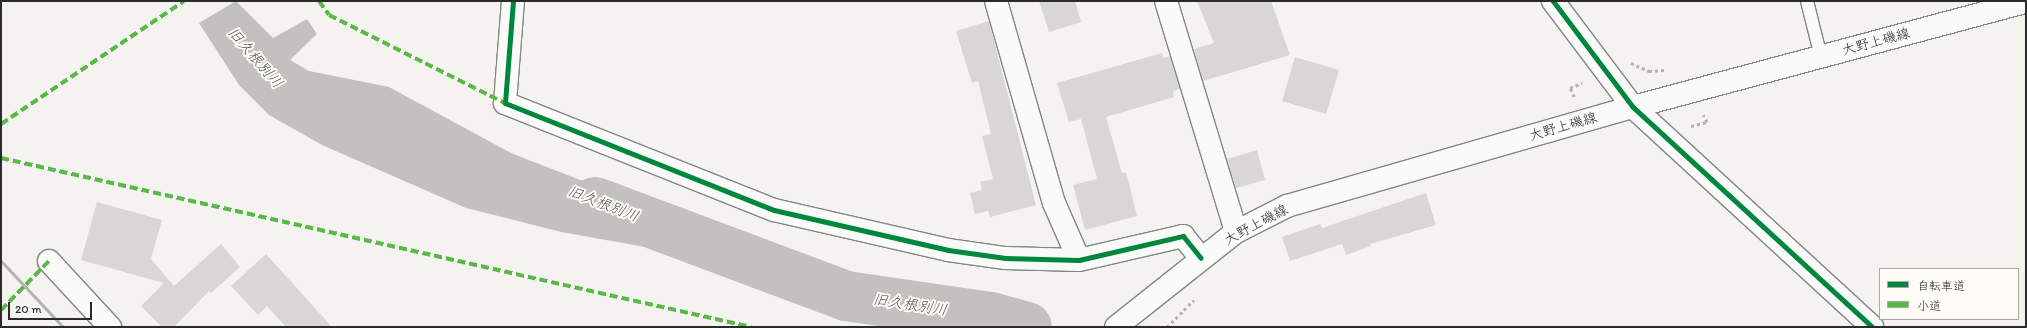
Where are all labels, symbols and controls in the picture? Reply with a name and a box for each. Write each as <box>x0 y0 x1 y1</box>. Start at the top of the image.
water label: 旧久根別川 <box>224 24 286 92</box>
street label: 大野上磯線 <box>1840 25 1912 59</box>
street label: 大野上磯線 <box>1527 109 1599 145</box>
water label: 旧久根別川 <box>565 182 641 226</box>
street label: 大野上磯線 <box>1221 201 1291 249</box>
legend <box>1879 268 2019 320</box>
text: 自転車道 <box>1917 279 1965 293</box>
water label: 旧久根別川 <box>872 290 948 320</box>
scale bar <box>10 294 94 320</box>
text: 小道 <box>1917 299 1941 313</box>
text: 20 m <box>15 302 42 316</box>

